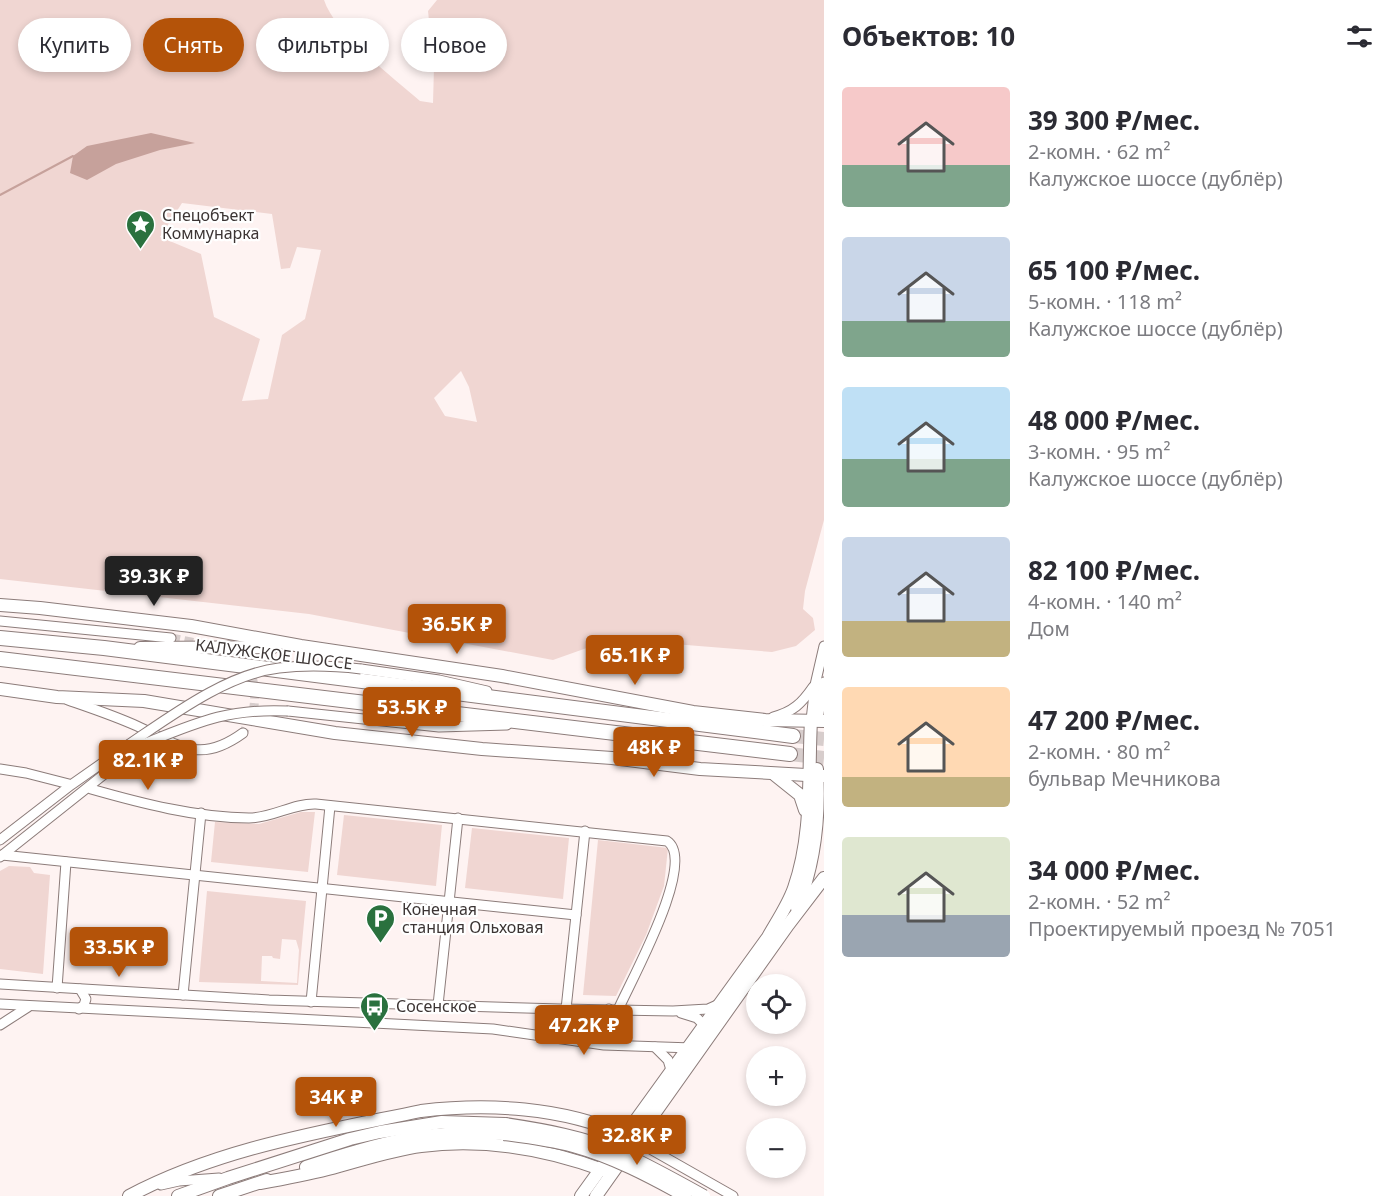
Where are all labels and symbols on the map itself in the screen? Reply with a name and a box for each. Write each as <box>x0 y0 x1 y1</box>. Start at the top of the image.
place label: Спецобъект Коммунарка <box>162 204 259 244</box>
place icon: Спецобъект Коммунарка <box>125 208 157 250</box>
pin: 39.3K ₽ <box>99 556 209 607</box>
pin: 36.5K ₽ <box>402 604 512 655</box>
street label: КАЛУЖСКОЕ ШОССЕ <box>194 633 354 675</box>
pin: 65.1K ₽ <box>580 635 690 686</box>
pin: 53.5K ₽ <box>357 687 467 738</box>
pin: 48K ₽ <box>612 727 696 778</box>
pin: 82.1K ₽ <box>93 740 203 791</box>
place label: Конечная станция Ольховая <box>402 898 544 938</box>
parking icon: Конечная станция Ольховая <box>365 902 397 944</box>
pin: 33.5K ₽ <box>64 927 174 978</box>
bus stop icon: Сосенское <box>359 990 391 1032</box>
place label: Сосенское <box>396 995 477 1017</box>
pin: 47.2K ₽ <box>529 1005 639 1056</box>
pin: 34K ₽ <box>294 1077 378 1128</box>
pin: 32.8K ₽ <box>582 1115 692 1166</box>

